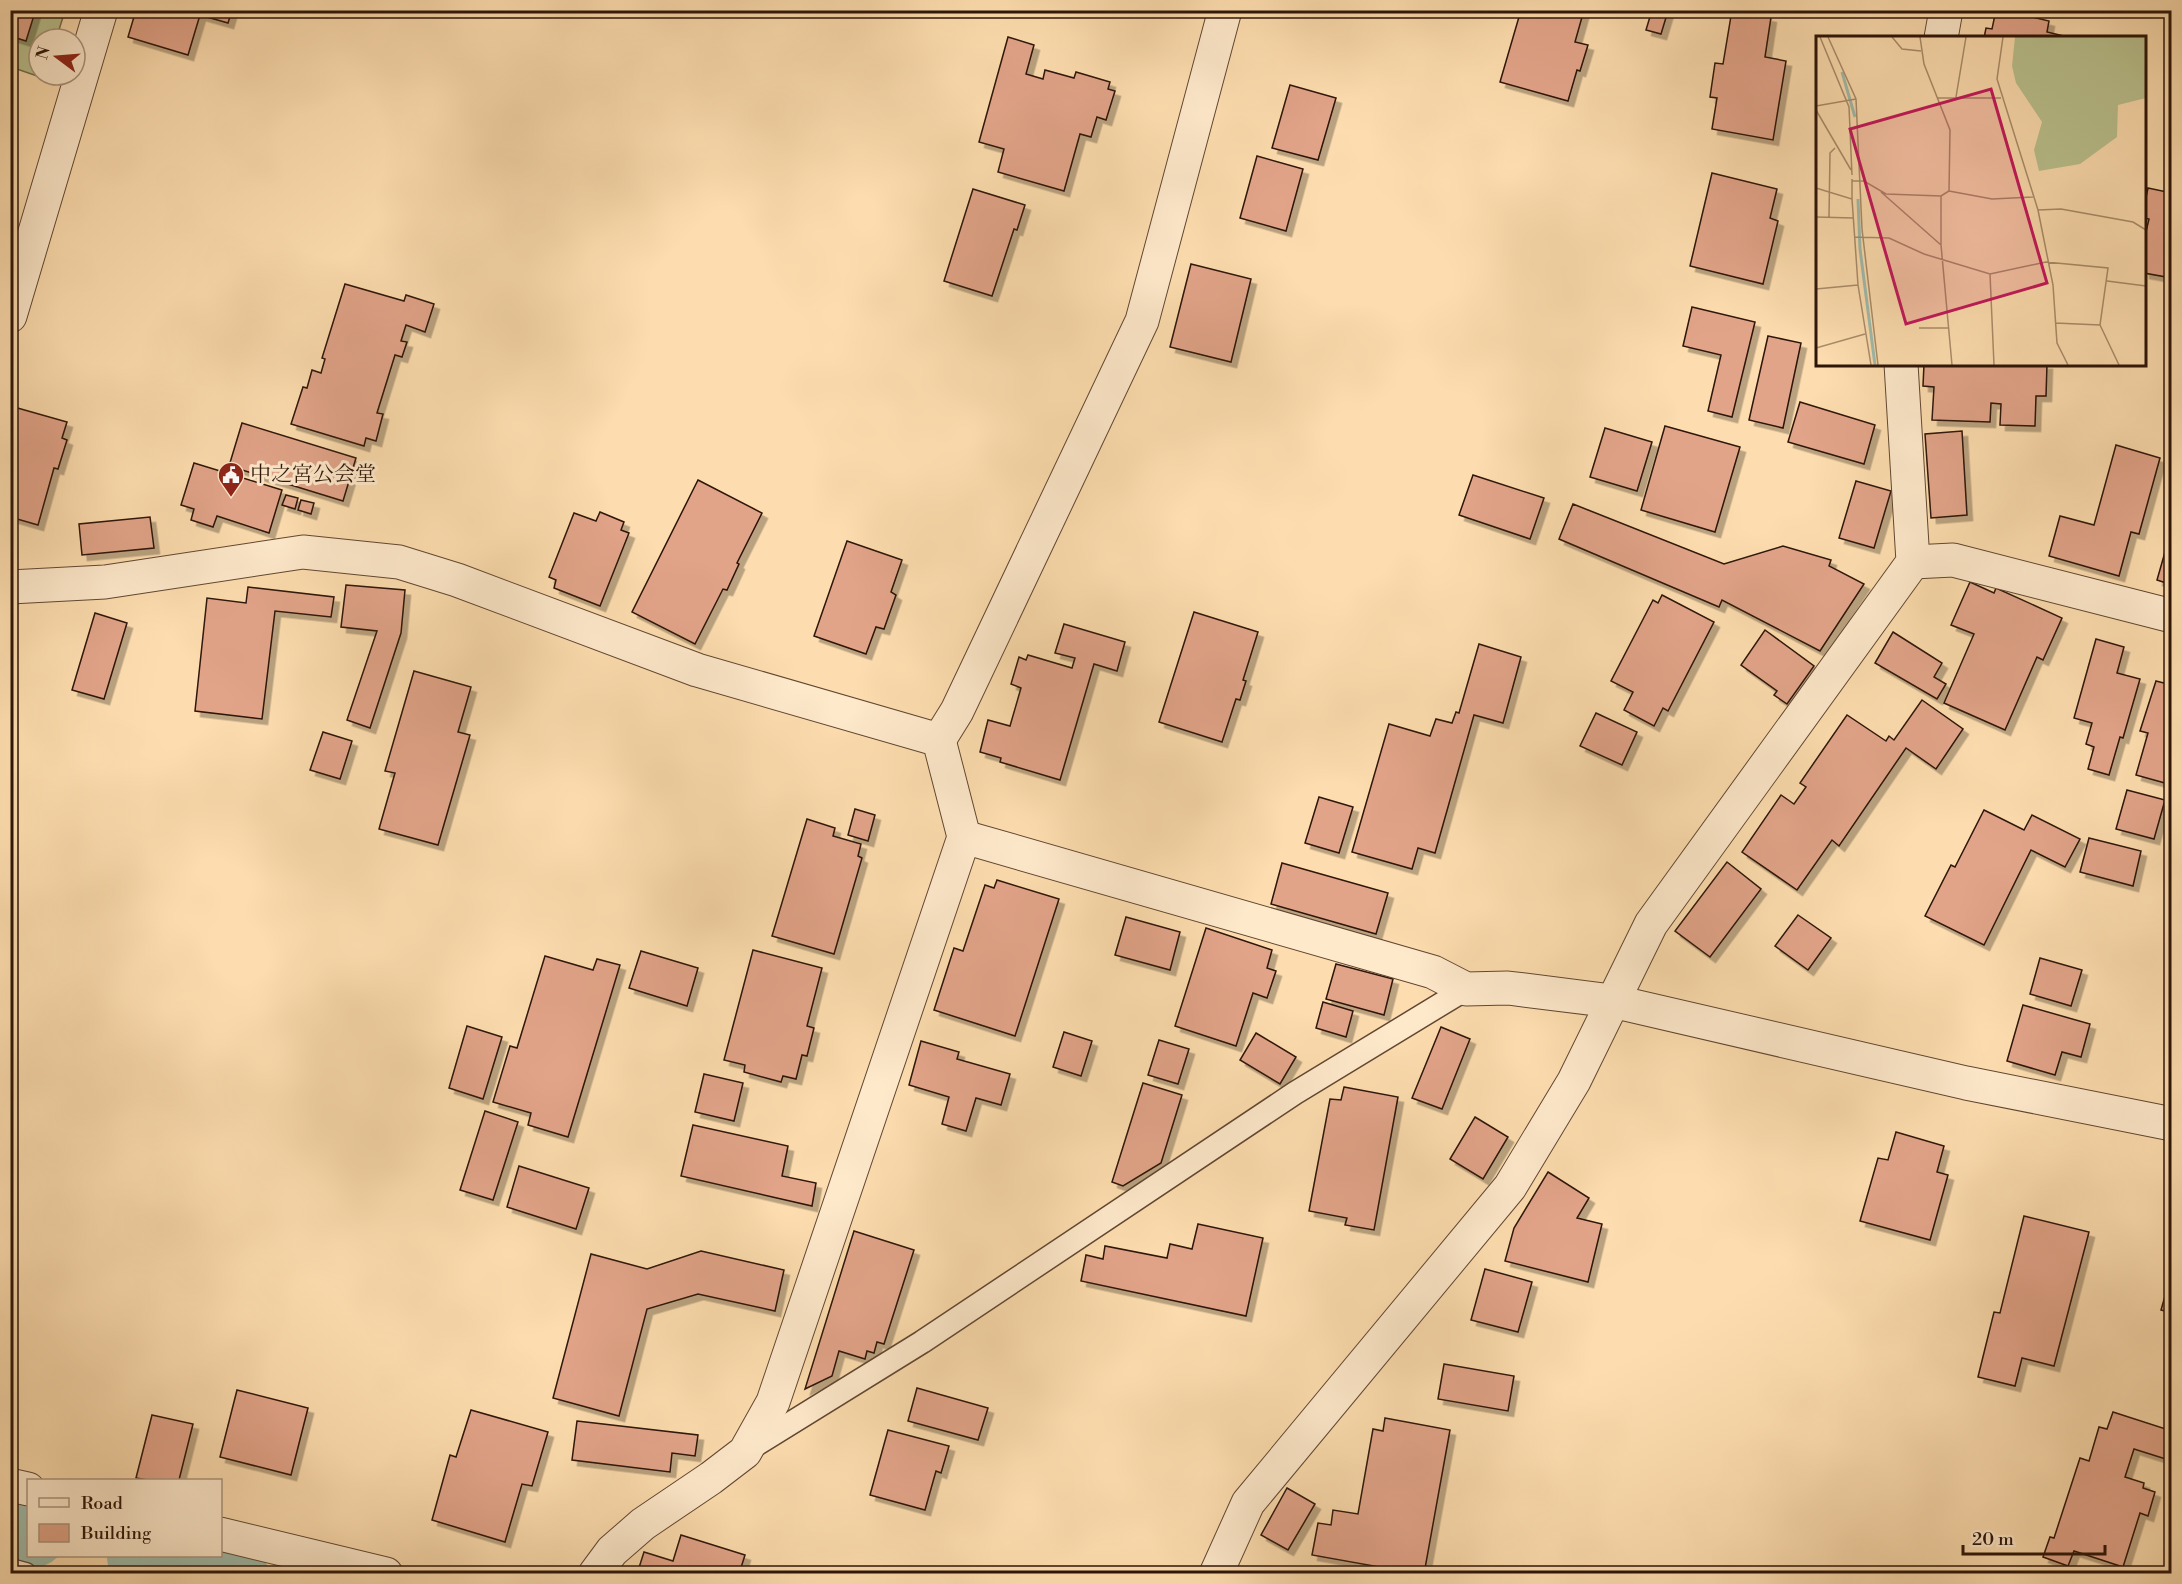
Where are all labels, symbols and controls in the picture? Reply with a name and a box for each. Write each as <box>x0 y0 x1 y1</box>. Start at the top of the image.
north arrow <box>27 27 87 87</box>
inset map <box>1816 36 2146 366</box>
text: N <box>32 44 55 62</box>
public building icon: 中之宮公会堂 <box>216 460 246 498</box>
place label: 中之宮公会堂 <box>250 462 376 488</box>
legend <box>27 1479 222 1557</box>
text: Road <box>81 1492 124 1515</box>
scale bar <box>1963 1518 2106 1556</box>
text: Building <box>80 1522 152 1545</box>
text: 20 m <box>1972 1528 2014 1551</box>

